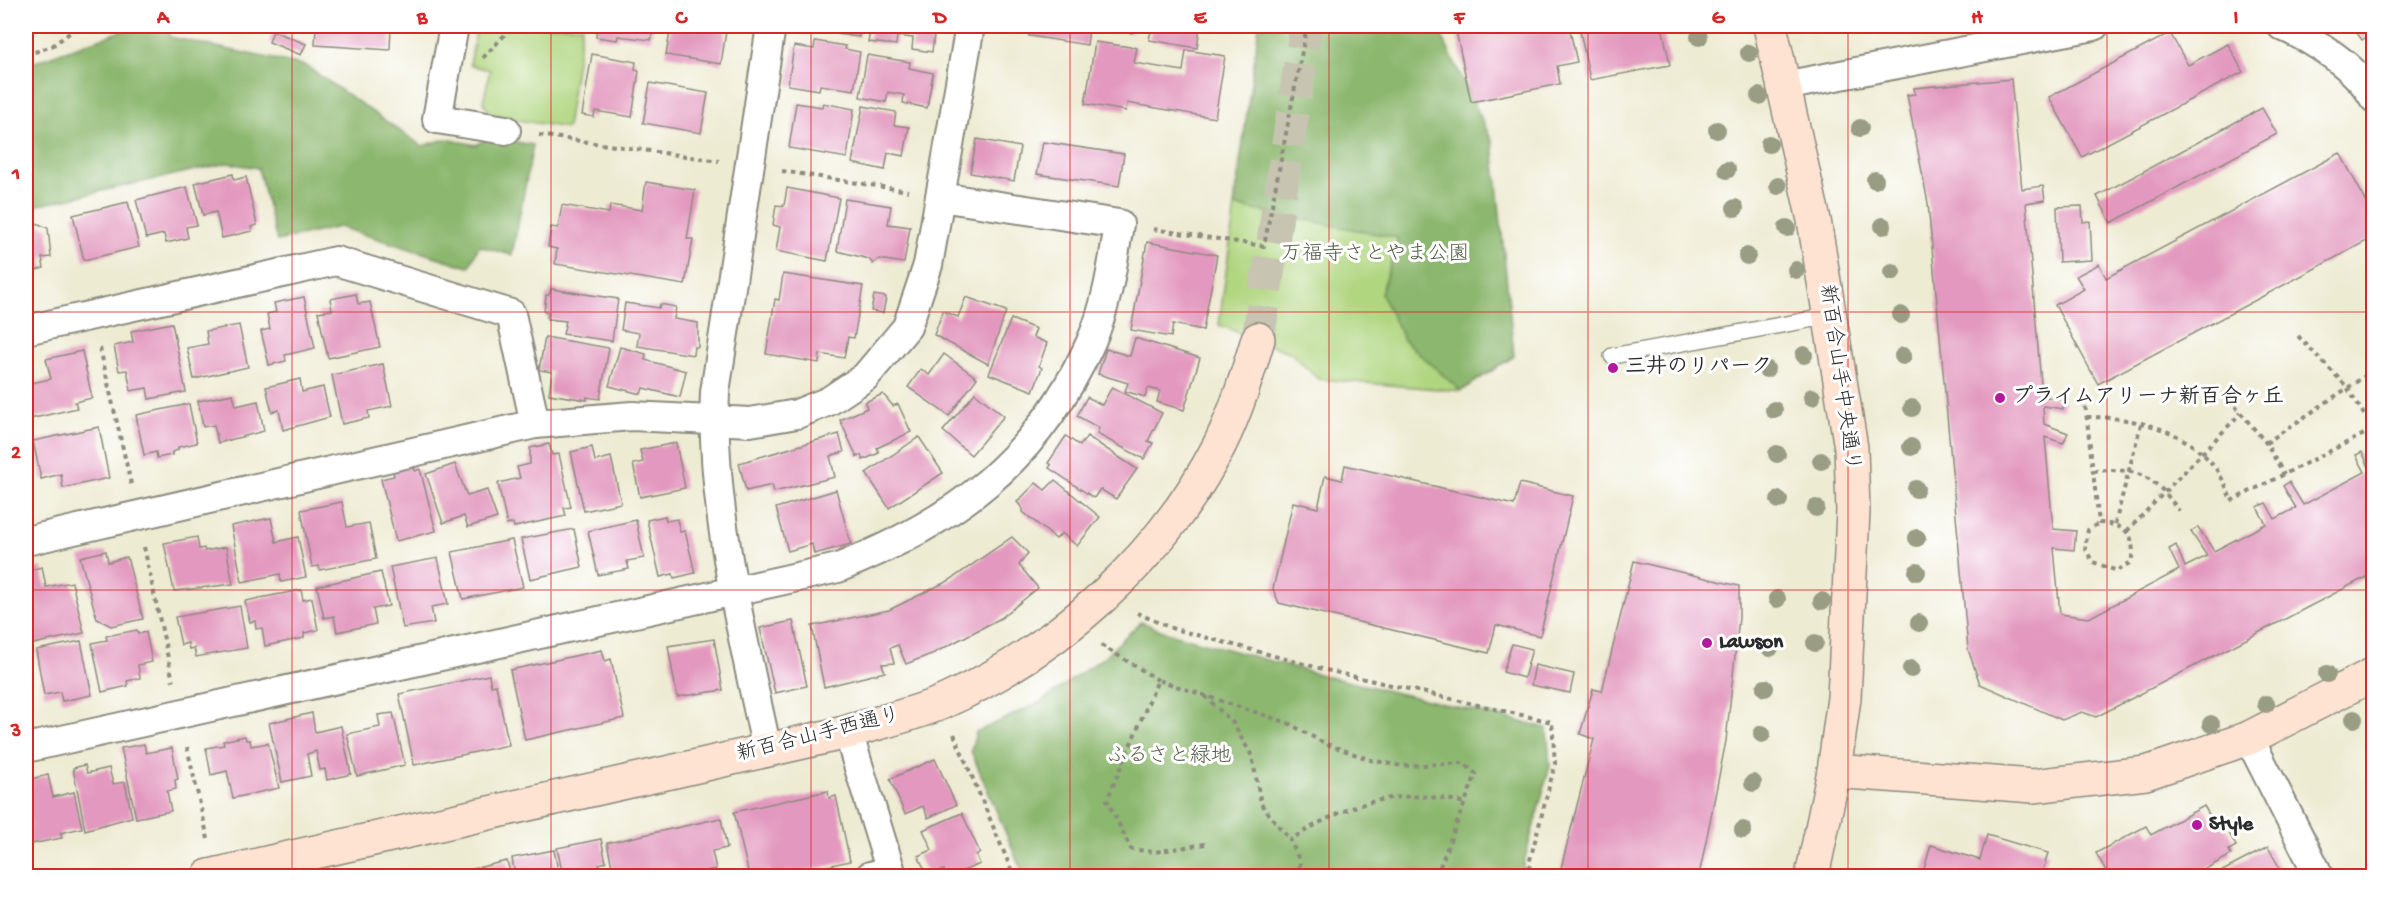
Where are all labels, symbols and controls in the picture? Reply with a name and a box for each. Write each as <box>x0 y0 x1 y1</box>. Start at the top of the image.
text: A <box>156 8 171 31</box>
text: B <box>416 8 428 31</box>
text: C <box>675 8 689 31</box>
text: D <box>931 8 947 31</box>
text: E <box>1194 8 1208 31</box>
text: F <box>1453 8 1466 31</box>
text: G <box>1712 8 1726 31</box>
text: H <box>1971 8 1983 31</box>
text: I <box>2234 8 2239 31</box>
text: 1 <box>11 164 20 187</box>
park label: 万福寺さとやま公園 <box>1281 242 1469 268</box>
street label: 新百合山手中央通り <box>1812 282 1866 473</box>
place label: 三井のリパーク <box>1625 354 1772 381</box>
marker: 三井のリパーク <box>1606 361 1620 375</box>
place label: プライムアリーナ新百合ヶ丘 <box>2012 384 2284 411</box>
marker: プライムアリーナ新百合ヶ丘 <box>1993 391 2007 405</box>
text: 2 <box>11 443 21 466</box>
place label: Lawson <box>1719 631 1784 656</box>
marker: Lawson <box>1700 636 1714 650</box>
street label: 新百合山手西通り <box>734 703 904 768</box>
text: 3 <box>10 721 21 744</box>
park label: ふるさと緑地 <box>1106 744 1232 770</box>
place label: Style <box>2209 813 2254 838</box>
marker: Style <box>2190 818 2204 832</box>

